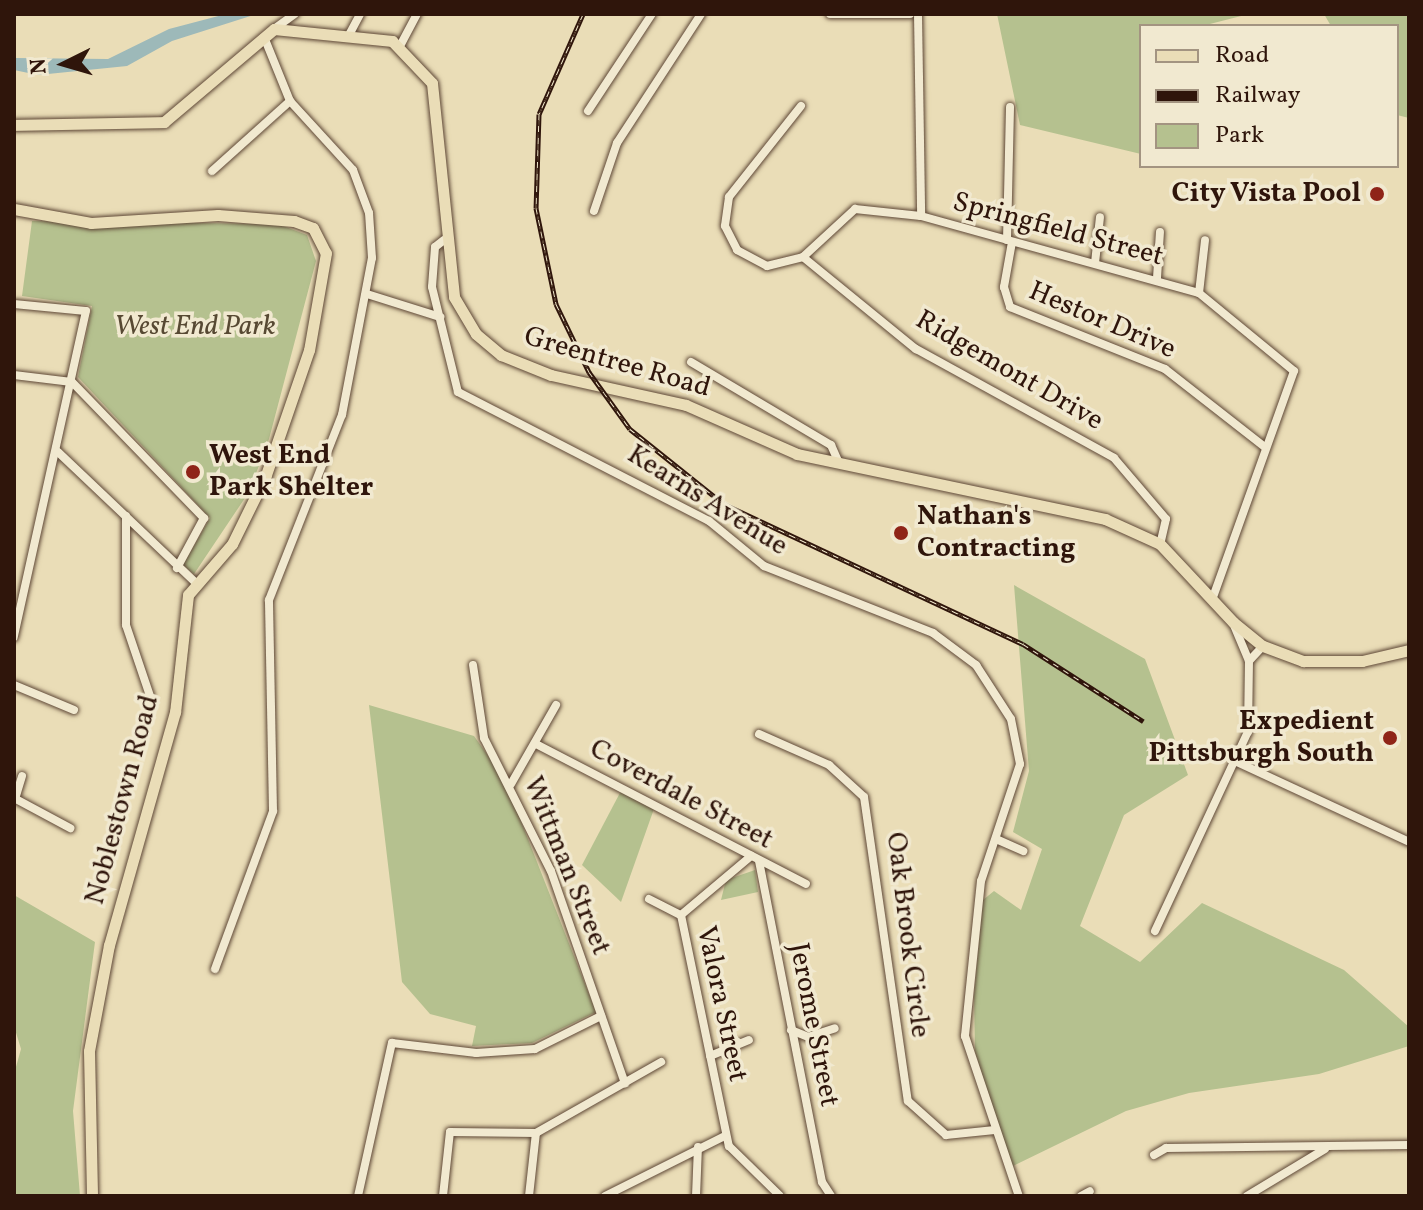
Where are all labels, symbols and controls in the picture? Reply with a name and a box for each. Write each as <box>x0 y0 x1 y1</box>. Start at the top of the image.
north arrow <box>24 24 104 104</box>
legend <box>1139 24 1399 168</box>
text: Road <box>1215 39 1269 73</box>
text: N <box>23 57 56 75</box>
text: Railway <box>1215 79 1301 113</box>
text: Park <box>1215 119 1264 153</box>
place label: City Vista Pool <box>1170 177 1361 211</box>
marker: City Vista Pool <box>1368 185 1386 203</box>
street label: Springfield Street <box>949 186 1167 274</box>
street label: Hestor Drive <box>1023 275 1181 367</box>
street label: Ridgemont Drive <box>909 304 1109 438</box>
park label: West End Park <box>114 310 276 344</box>
street label: Greentree Road <box>520 320 714 406</box>
street label: Kearns Avenue <box>621 438 793 564</box>
place label: West End Park Shelter <box>209 439 373 505</box>
marker: West End Park Shelter <box>184 463 202 481</box>
place label: Nathan's Contracting <box>917 500 1076 566</box>
marker: Nathan's Contracting <box>892 524 910 542</box>
street label: Noblestown Road <box>79 692 167 908</box>
place label: Expedient Pittsburgh South <box>1148 705 1374 771</box>
marker: Expedient Pittsburgh South <box>1381 729 1399 747</box>
street label: Coverdale Street <box>584 733 778 857</box>
street label: Wittman Street <box>515 772 617 960</box>
street label: Oak Brook Circle <box>878 830 936 1040</box>
street label: Valora Street <box>688 923 754 1085</box>
street label: Jerome Street <box>781 940 845 1110</box>

